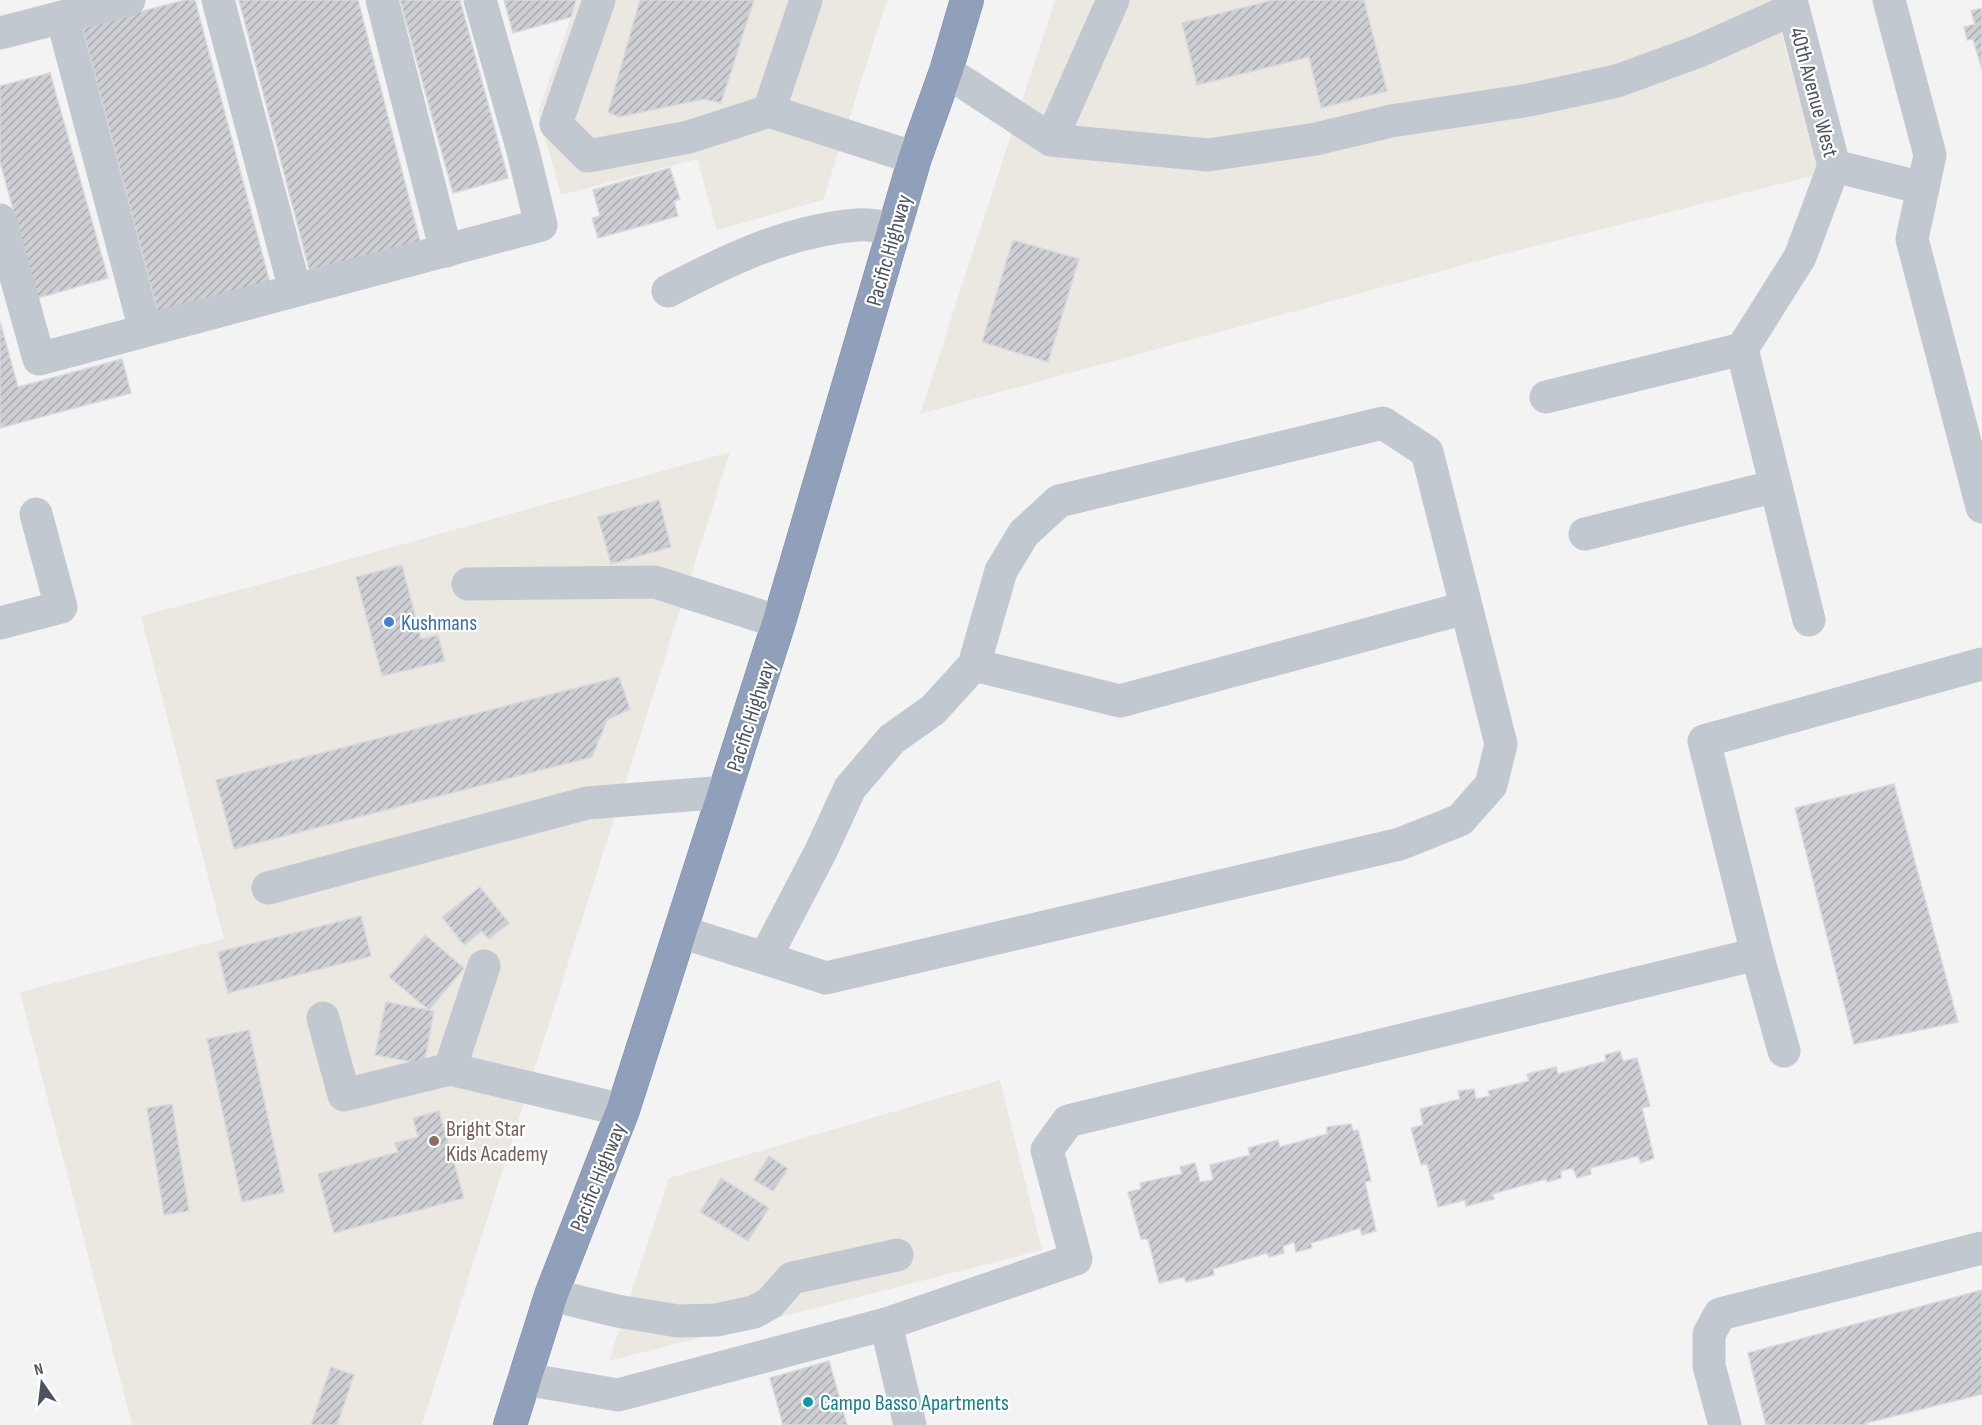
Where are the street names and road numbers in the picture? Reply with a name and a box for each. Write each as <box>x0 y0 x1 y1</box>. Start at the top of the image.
street label: 40th Avenue West <box>1783 25 1844 161</box>
street label: Pacific Highway <box>861 191 918 309</box>
street label: Pacific Highway <box>721 657 782 775</box>
street label: Pacific Highway <box>564 1119 633 1236</box>

